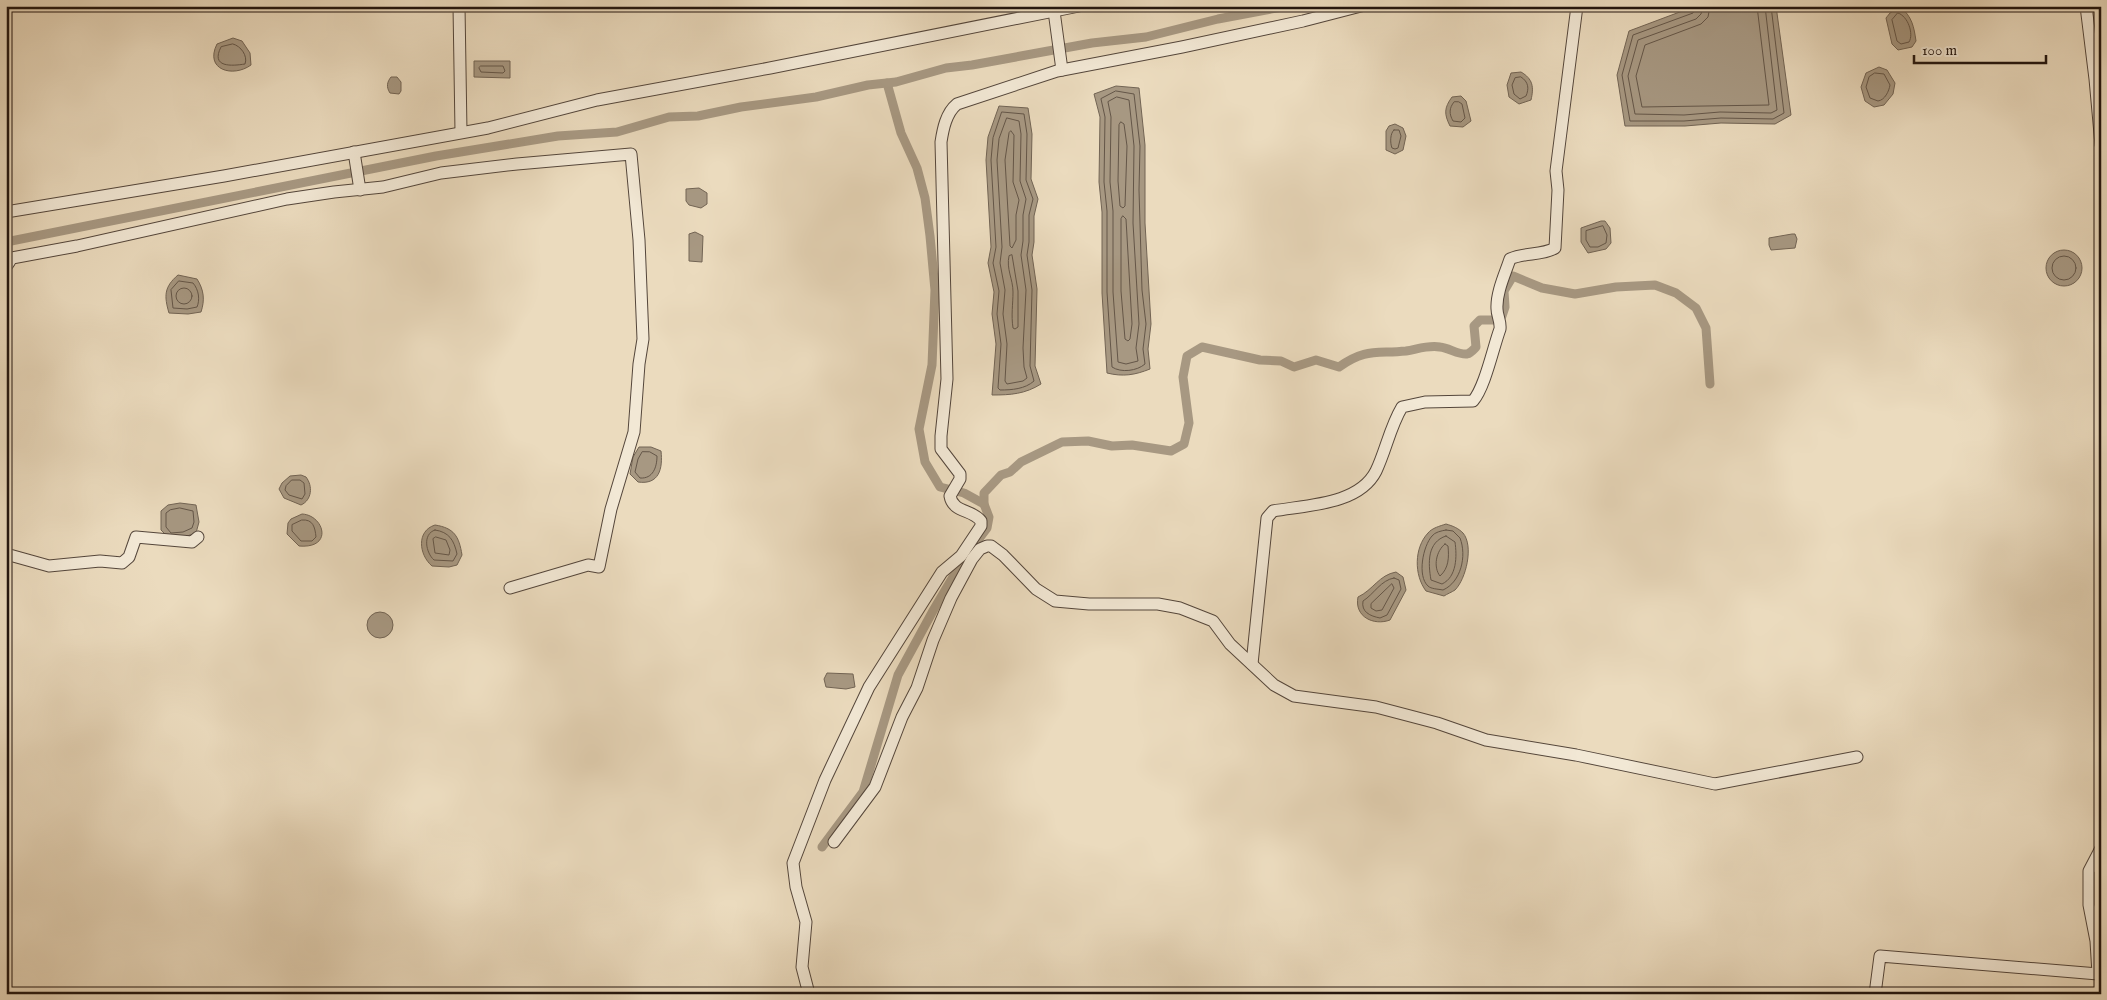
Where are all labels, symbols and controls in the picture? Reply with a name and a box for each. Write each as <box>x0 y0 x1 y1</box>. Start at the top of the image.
scale bar <box>1914 32 2047 64</box>
text: 100 m <box>1922 41 1958 60</box>

